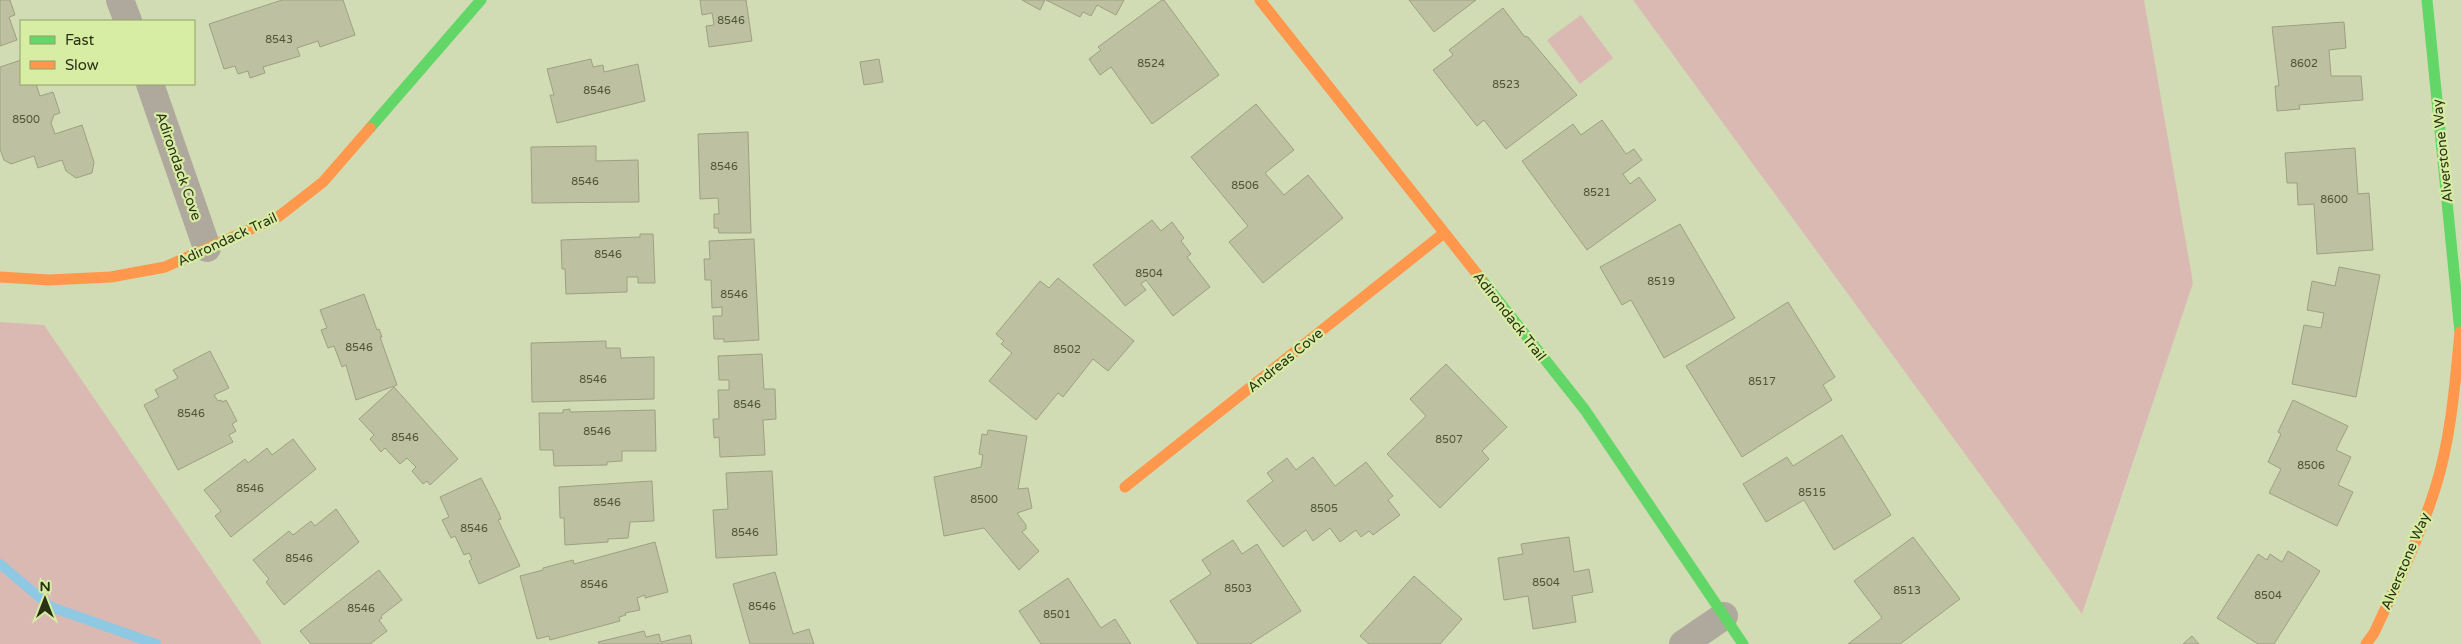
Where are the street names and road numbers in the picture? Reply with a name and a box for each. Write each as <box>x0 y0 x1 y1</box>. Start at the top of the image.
street label: Alverstone Way <box>2429 98 2456 203</box>
street label: Adirondack Cove <box>152 110 205 223</box>
street label: Adirondack Trail <box>175 209 280 270</box>
street label: Adirondack Trail <box>1470 268 1550 364</box>
street label: Andreas Cove <box>1244 325 1327 396</box>
street label: Alverstone Way <box>2377 510 2434 612</box>

